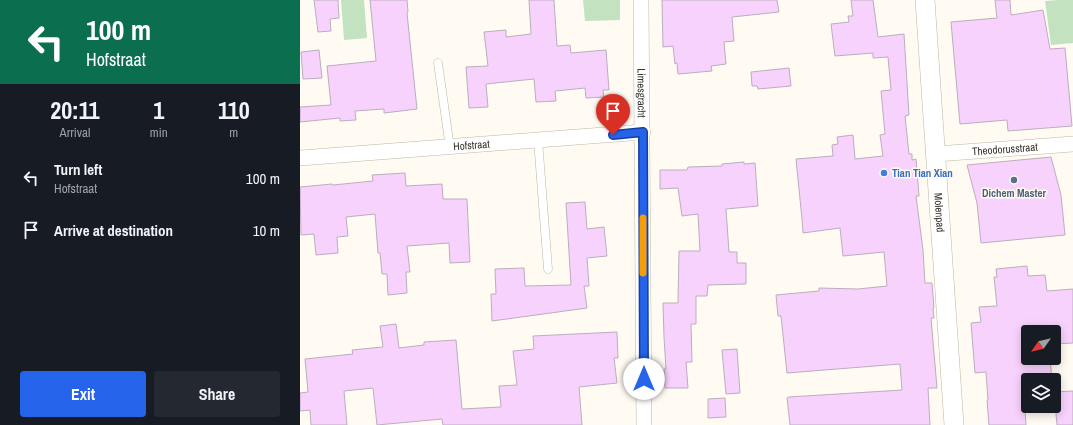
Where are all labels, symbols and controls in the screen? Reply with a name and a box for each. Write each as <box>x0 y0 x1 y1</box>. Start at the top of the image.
text: 100 m <box>86 11 151 49</box>
icon: left <box>20 16 72 68</box>
text: Hofstraat <box>86 47 146 72</box>
street label: Limesgracht <box>634 68 649 118</box>
text: 20:11 <box>50 94 100 126</box>
text: 1 <box>153 94 164 126</box>
text: 110 <box>218 94 250 126</box>
pin <box>596 94 630 135</box>
icon: arrive <box>602 100 624 122</box>
text: Arrival <box>60 124 90 141</box>
text: min <box>150 124 168 141</box>
text: m <box>229 124 238 141</box>
street label: Hofstraat <box>453 137 491 153</box>
street label: Theodorusstraat <box>971 140 1039 158</box>
text: Turn left <box>54 159 102 180</box>
place label: Tian Tian Xian <box>892 166 953 180</box>
icon: left <box>20 167 42 189</box>
text: 100 m <box>246 168 280 189</box>
marker: Tian Tian Xian <box>879 168 889 178</box>
marker: Dichem Master <box>1009 175 1019 185</box>
text: Hofstraat <box>54 180 97 197</box>
place label: Dichem Master <box>982 186 1047 200</box>
street label: Molenpad <box>931 192 948 233</box>
icon: arrive <box>20 219 42 241</box>
text: Arrive at destination <box>54 220 173 241</box>
text: 10 m <box>253 220 280 241</box>
north arrow <box>1021 325 1061 365</box>
map controls <box>1021 325 1061 413</box>
position arrow <box>623 358 665 400</box>
button: Exit <box>20 371 146 417</box>
button: Share <box>154 371 280 417</box>
button: layers <box>1021 373 1061 413</box>

